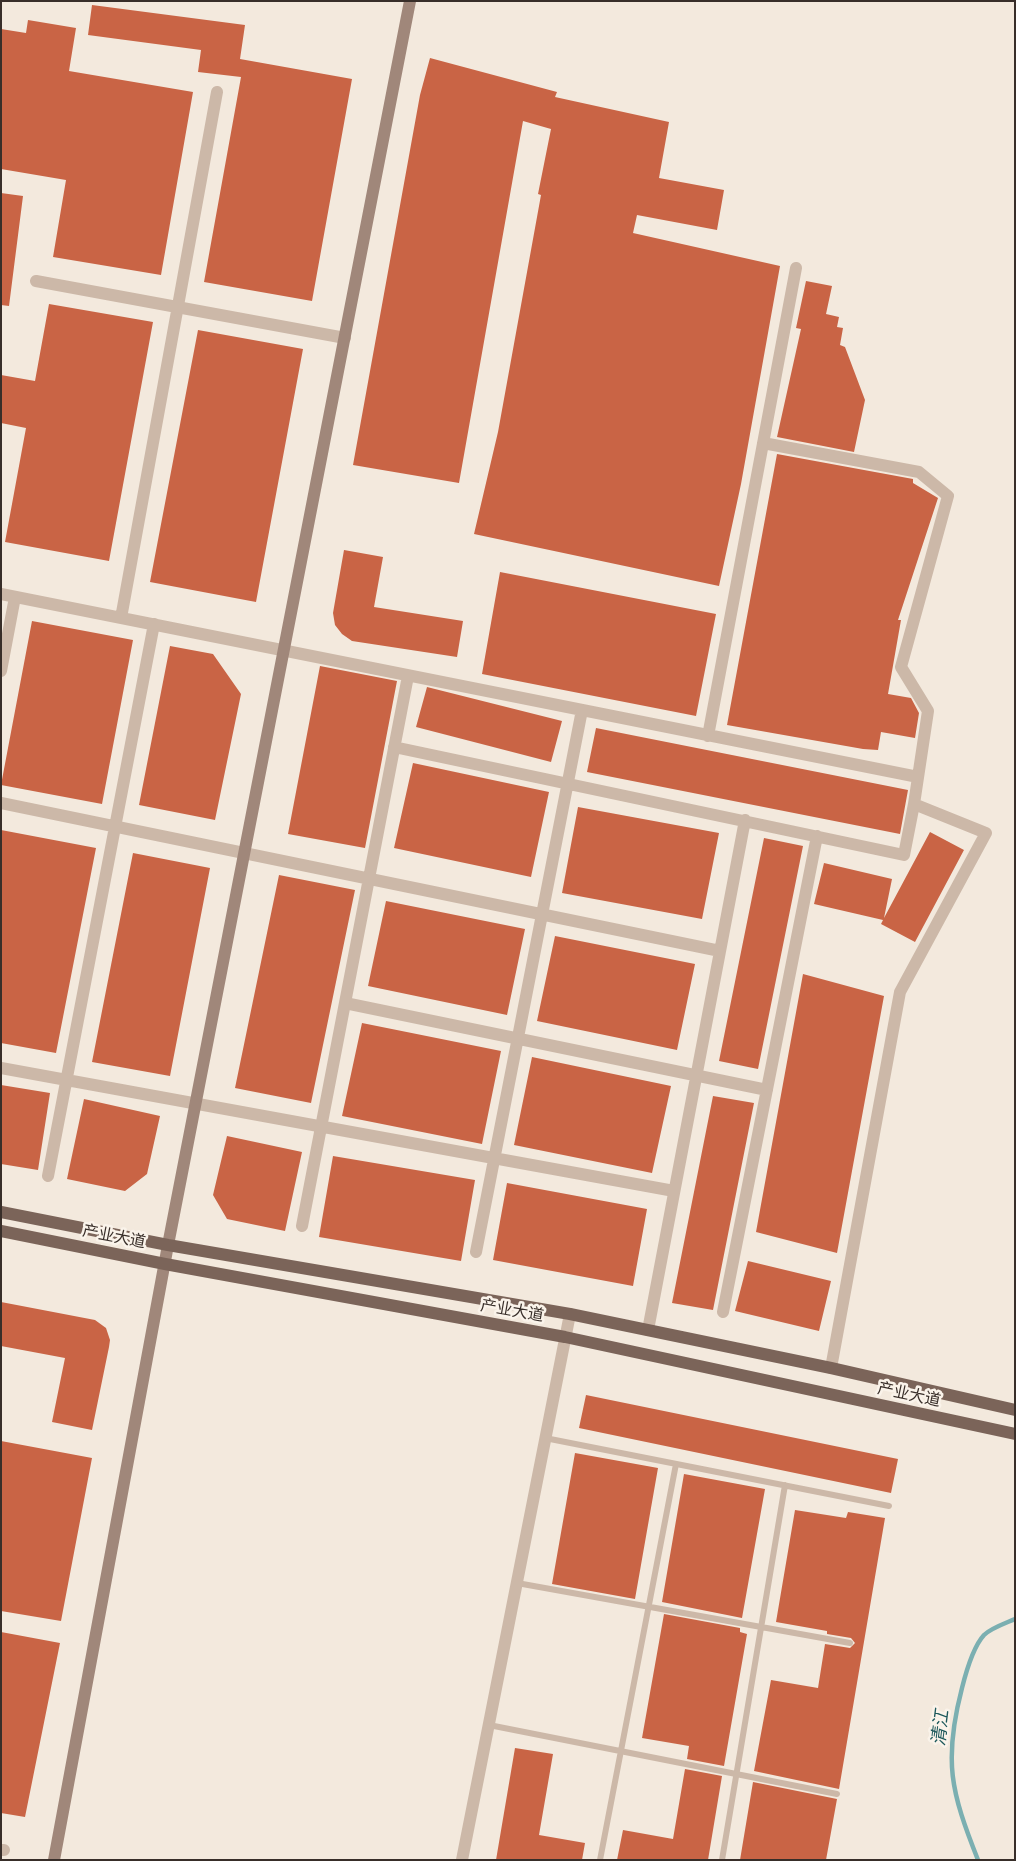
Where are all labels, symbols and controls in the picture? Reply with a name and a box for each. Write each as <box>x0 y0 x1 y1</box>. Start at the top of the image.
street label: 产业大道 <box>81 1221 147 1253</box>
street label: 产业大道 <box>479 1296 545 1326</box>
street label: 产业大道 <box>876 1379 942 1411</box>
water label: 清江 <box>928 1709 954 1747</box>

